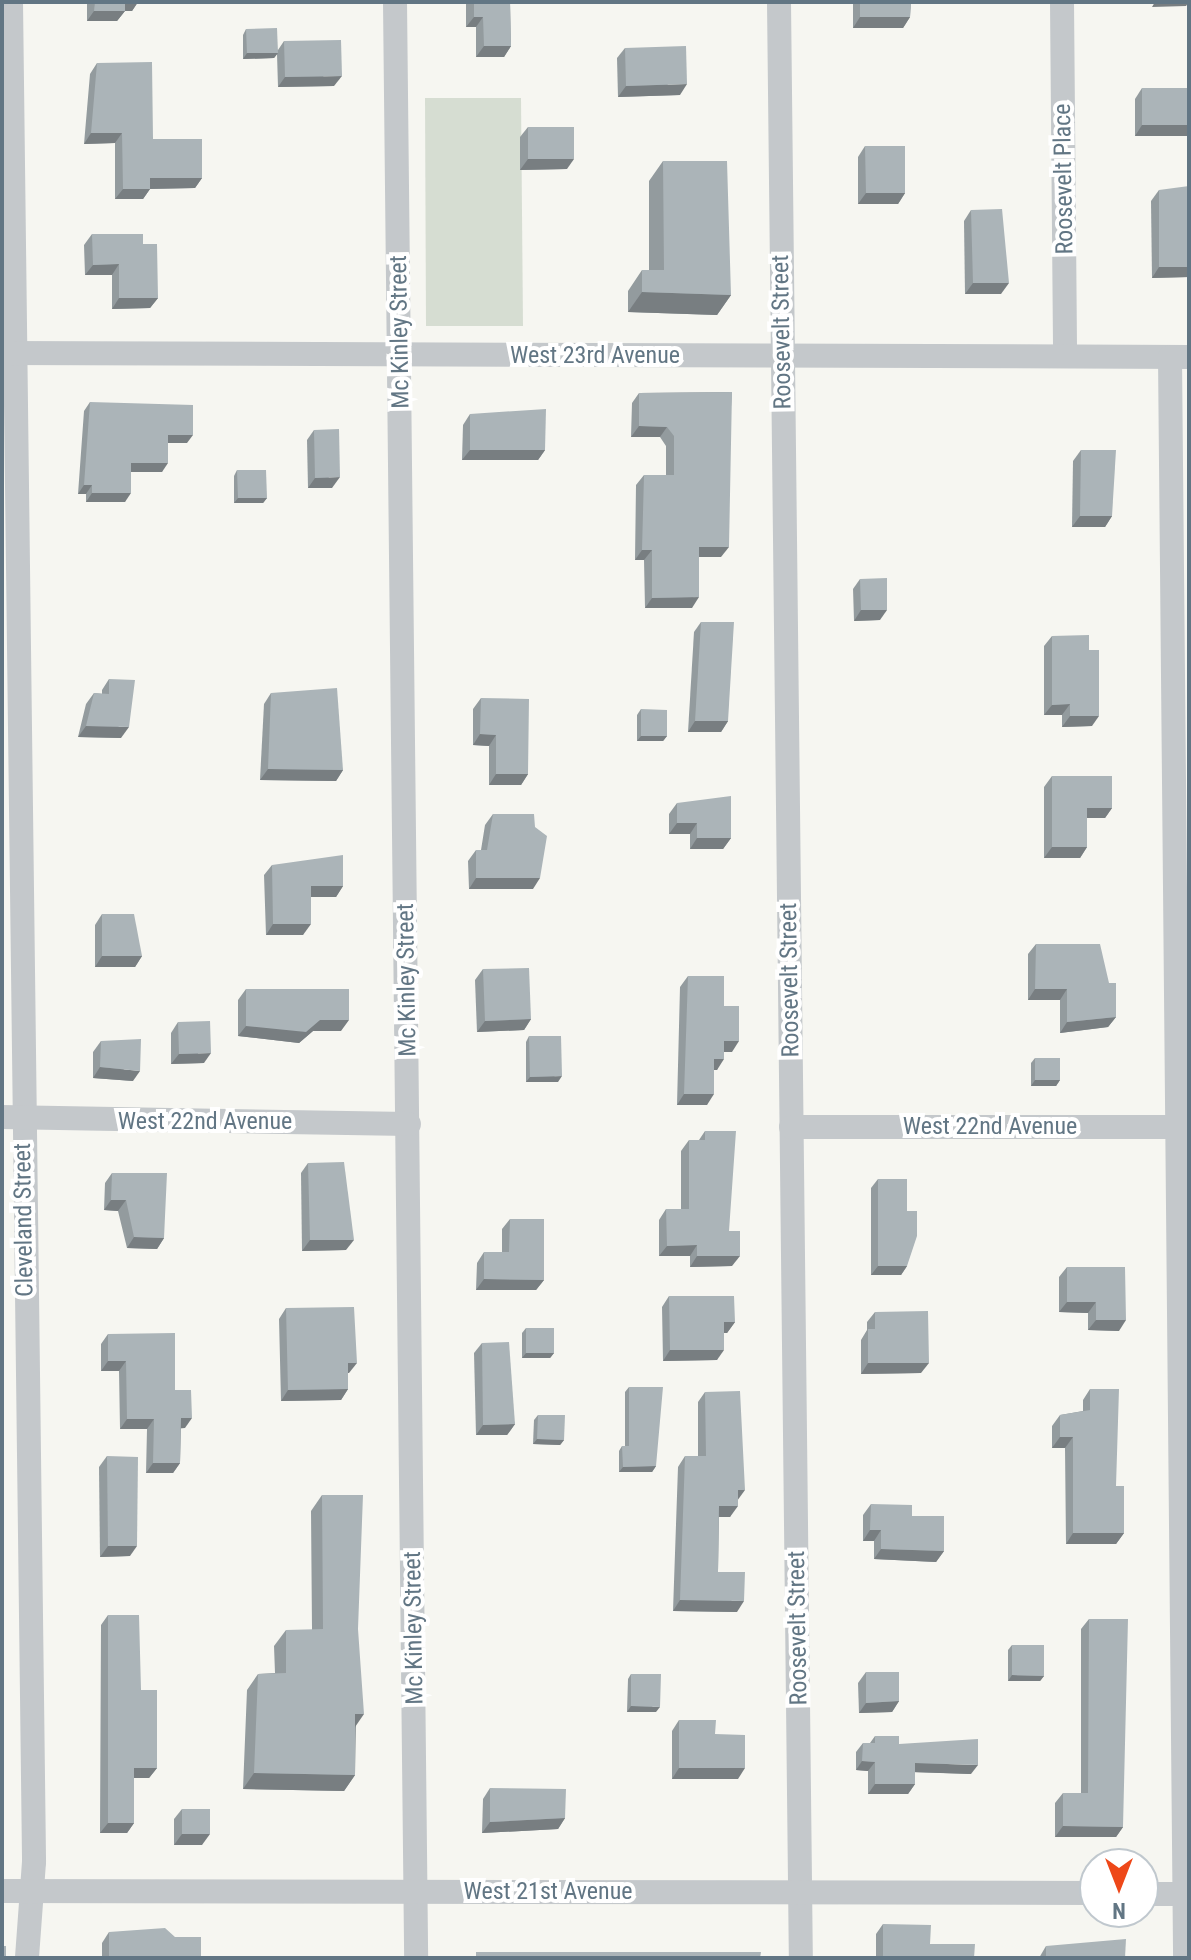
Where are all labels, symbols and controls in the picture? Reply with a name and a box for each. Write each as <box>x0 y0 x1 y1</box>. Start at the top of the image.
street label: Roosevelt Place <box>1048 103 1080 255</box>
street label: Roosevelt Street <box>766 254 798 410</box>
street label: Mc Kinley Street <box>384 255 416 409</box>
street label: West 23rd Avenue <box>510 342 680 370</box>
street label: Roosevelt Street <box>774 902 806 1058</box>
street label: Mc Kinley Street <box>391 903 423 1057</box>
street label: West 22nd Avenue <box>118 1108 292 1136</box>
street label: West 22nd Avenue <box>903 1113 1077 1141</box>
street label: Cleveland Street <box>8 1143 40 1297</box>
street label: Roosevelt Street <box>782 1550 814 1706</box>
street label: Mc Kinley Street <box>398 1551 430 1705</box>
north arrow <box>1079 1848 1159 1928</box>
street label: West 21st Avenue <box>463 1878 633 1906</box>
text: N <box>1112 1898 1126 1923</box>

